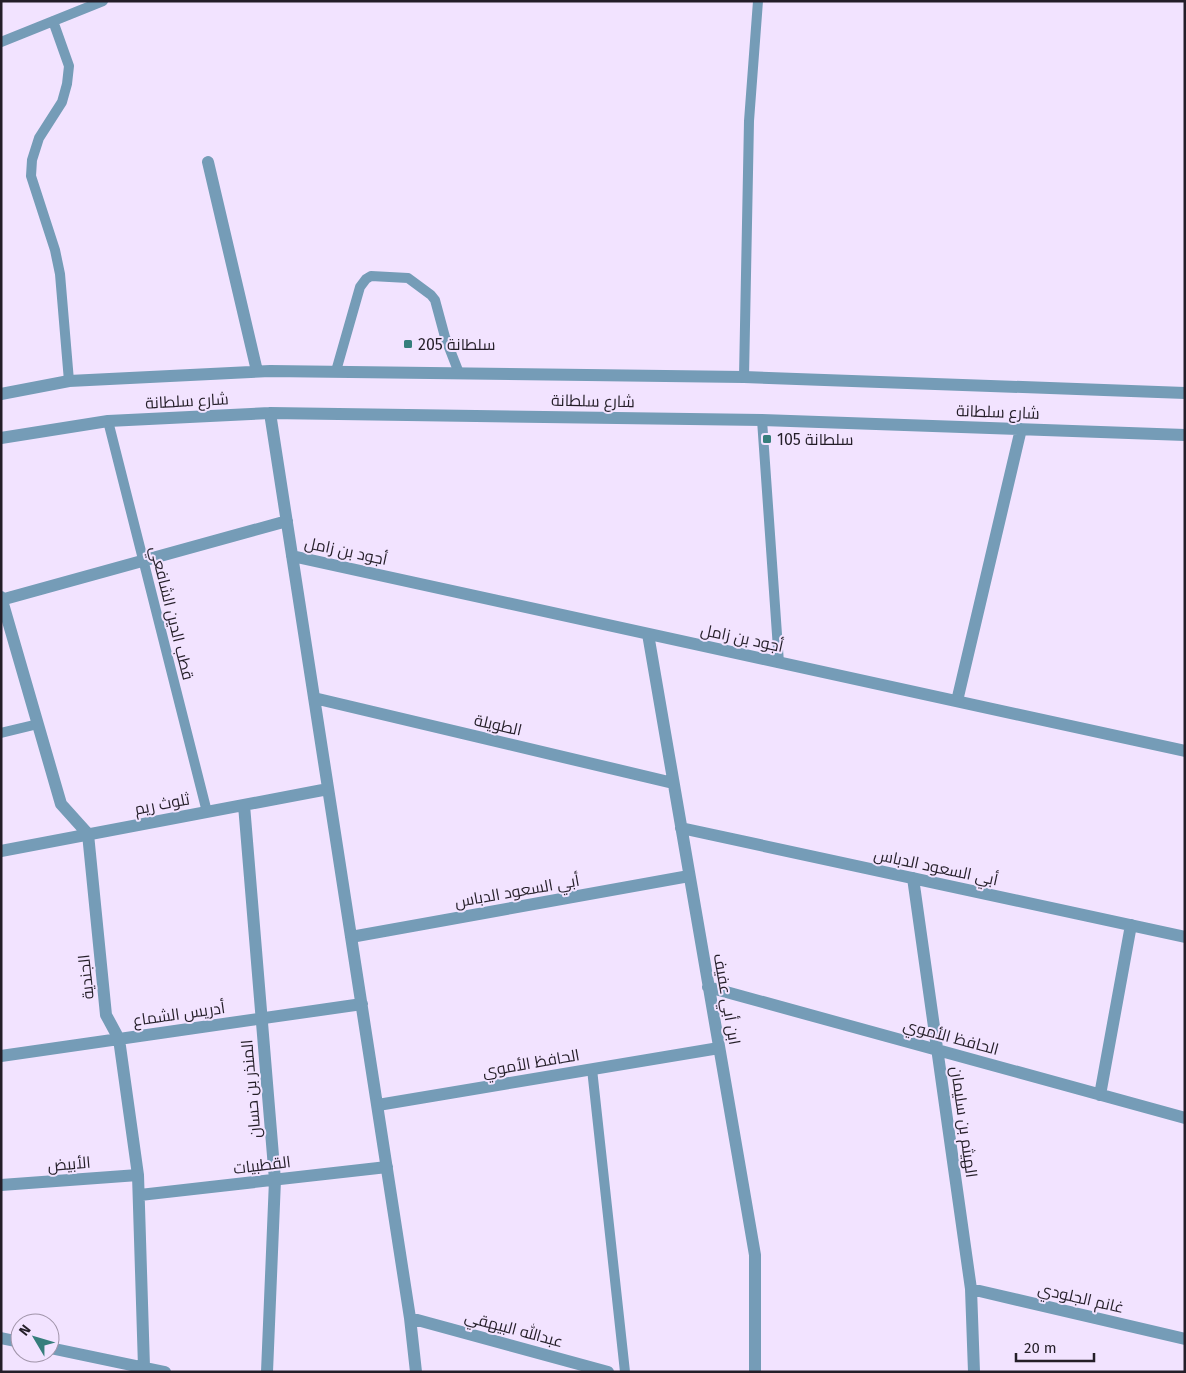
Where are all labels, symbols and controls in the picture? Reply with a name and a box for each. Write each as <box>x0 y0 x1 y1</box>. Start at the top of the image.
place label: سلطانة 205 <box>418 335 495 354</box>
marker: سلطانة 205 <box>402 338 414 350</box>
street label: شارع سلطانة <box>145 389 229 415</box>
street label: شارع سلطانة <box>551 391 635 413</box>
street label: شارع سلطانة <box>956 401 1040 425</box>
place label: سلطانة 105 <box>777 430 853 449</box>
marker: سلطانة 105 <box>761 433 773 445</box>
street label: أجود بن زامل <box>303 533 389 570</box>
street label: قطب الدين الشافعي <box>142 544 198 683</box>
street label: أجود بن زامل <box>699 620 785 657</box>
street label: الطويلة <box>472 710 524 740</box>
street label: ثلوث ريم <box>133 789 192 821</box>
street label: أبي السعود الدباس <box>871 845 1000 893</box>
street label: أبي السعود الدباس <box>453 871 582 915</box>
street label: ابن أبي عفيف <box>706 952 744 1047</box>
street label: الجندية <box>74 954 98 1000</box>
street label: أدريس الشماع <box>132 998 227 1032</box>
street label: الحافظ الأموي <box>900 1015 1001 1063</box>
street label: المنذر بن حسان <box>237 1039 266 1139</box>
street label: الحافظ الأموي <box>481 1045 582 1085</box>
street label: الهيثم بن سليمان <box>945 1065 981 1179</box>
street label: القطبيات <box>232 1152 292 1178</box>
street label: الأبيض <box>47 1153 91 1176</box>
street label: غانم الجلودي <box>1035 1279 1126 1321</box>
street label: عبدالله البيهقي <box>462 1306 566 1355</box>
north arrow <box>10 1313 60 1363</box>
text: N <box>16 1321 35 1339</box>
scale bar <box>1016 1330 1094 1362</box>
text: 20 m <box>1024 1339 1057 1357</box>

